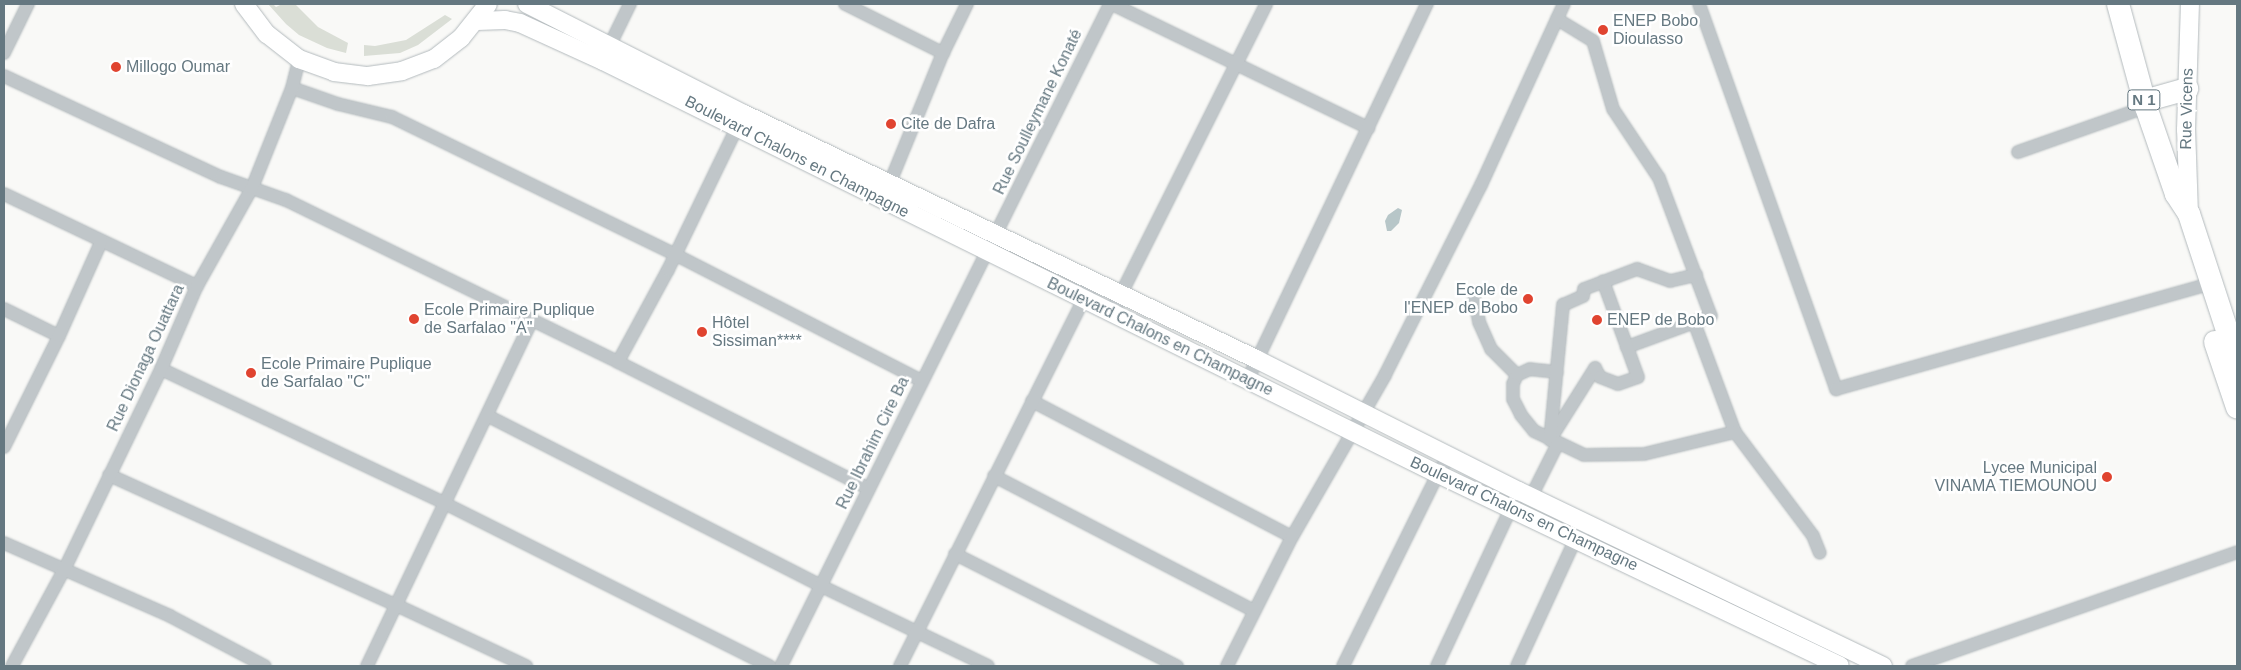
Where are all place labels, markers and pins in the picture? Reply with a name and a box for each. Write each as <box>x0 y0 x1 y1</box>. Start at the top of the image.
place label: ENEP Bobo Dioulasso <box>1613 11 1698 49</box>
marker: ENEP Bobo Dioulasso <box>1597 24 1609 36</box>
place label: Millogo Oumar <box>126 57 230 77</box>
marker: Millogo Oumar <box>110 61 122 73</box>
place label: Cite de Dafra <box>901 114 995 134</box>
marker: Cite de Dafra <box>885 118 897 130</box>
place label: Ecole de l'ENEP de Bobo <box>1404 280 1518 318</box>
marker: Ecole de l'ENEP de Bobo <box>1522 293 1534 305</box>
place label: Ecole Primaire Puplique de Sarfalao "A" <box>424 300 595 338</box>
place label: ENEP de Bobo <box>1607 310 1715 330</box>
marker: Ecole Primaire Puplique de Sarfalao "A" <box>408 313 420 325</box>
place label: Hôtel Sissiman**** <box>712 313 802 351</box>
marker: ENEP de Bobo <box>1591 314 1603 326</box>
marker: Hôtel Sissiman**** <box>696 326 708 338</box>
place label: Ecole Primaire Puplique de Sarfalao "C" <box>261 354 432 392</box>
marker: Ecole Primaire Puplique de Sarfalao "C" <box>245 367 257 379</box>
place label: Lycee Municipal VINAMA TIEMOUNOU <box>1933 458 2097 496</box>
marker: Lycee Municipal VINAMA TIEMOUNOU <box>2101 471 2113 483</box>

